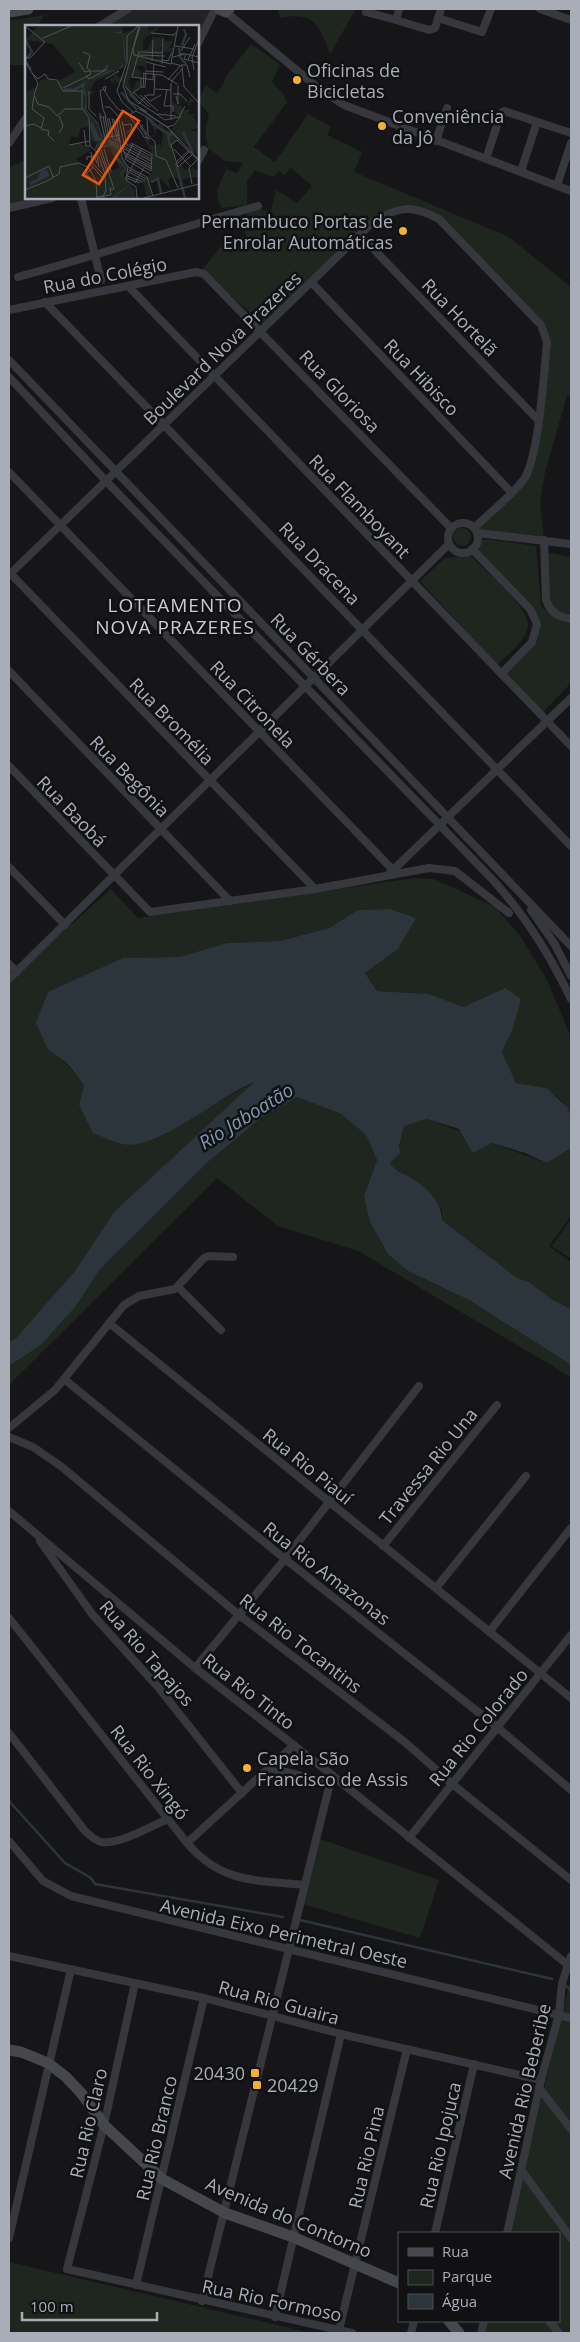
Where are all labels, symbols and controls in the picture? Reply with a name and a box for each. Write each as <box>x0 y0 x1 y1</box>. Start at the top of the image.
inset map <box>25 25 199 199</box>
place label: Oficinas de Bicicletas <box>307 58 400 103</box>
marker: Oficinas de Bicicletas <box>291 74 303 86</box>
place label: Conveniência da Jô <box>392 104 504 149</box>
marker: Conveniência da Jô <box>376 120 388 132</box>
place label: Pernambuco Portas de Enrolar Automáticas <box>201 209 393 254</box>
marker: Pernambuco Portas de Enrolar Automáticas <box>397 225 409 237</box>
street label: Rua do Colégio <box>41 251 169 299</box>
street label: Boulevard Nova Prazeres <box>138 266 306 430</box>
street label: Rua Hortelã <box>417 273 503 361</box>
street label: Rua Hibisco <box>379 333 465 421</box>
street label: Rua Gloriosa <box>294 344 386 438</box>
street label: Rua Flamboyant <box>304 449 416 563</box>
street label: Rua Dracena <box>274 516 366 610</box>
district label: LOTEAMENTO NOVA PRAZERES <box>95 592 255 640</box>
street label: Rua Gérbera <box>266 608 356 700</box>
street label: Rua Citronela <box>205 655 301 753</box>
street label: Rua Bromélia <box>124 672 220 770</box>
street label: Rua Begônia <box>85 730 175 822</box>
street label: Rua Baobá <box>32 770 112 852</box>
water label: Rio Jaboatão <box>194 1077 298 1155</box>
street label: Travessa Rio Una <box>374 1403 482 1529</box>
street label: Rua Rio Piauí <box>258 1422 358 1510</box>
street label: Rua Rio Amazonas <box>259 1516 395 1630</box>
street label: Rua Rio Tocantins <box>235 1588 367 1698</box>
street label: Rua Rio Tapajos <box>94 1595 200 1711</box>
street label: Rua Rio Tinto <box>198 1647 300 1735</box>
street label: Rua Rio Colorado <box>423 1663 533 1791</box>
street label: Rua Rio Xingó <box>105 1719 195 1825</box>
place label: Capela São Francisco de Assis <box>257 1746 408 1791</box>
marker: Capela São Francisco de Assis <box>241 1762 253 1774</box>
street label: Avenida Eixo Perimetral Oeste <box>158 1893 410 1973</box>
street label: Rua Rio Guaira <box>216 1974 342 2030</box>
street label: Avenida Rio Beberibe <box>492 2001 556 2181</box>
place label: 20430 <box>194 2061 245 2085</box>
street label: Rua Rio Claro <box>64 2066 112 2180</box>
marker: 20430 <box>249 2067 261 2079</box>
street label: Rua Rio Branco <box>130 2073 182 2203</box>
place label: 20429 <box>267 2073 318 2097</box>
marker: 20429 <box>251 2079 263 2091</box>
street label: Rua Rio Ipojuca <box>414 2079 466 2211</box>
street label: Rua Rio Pina <box>343 2103 389 2211</box>
street label: Avenida do Contorno <box>202 2171 376 2263</box>
legend <box>398 2232 560 2322</box>
text: Rua <box>442 2241 469 2261</box>
text: Parque <box>442 2266 492 2286</box>
street label: Rua Rio Formoso <box>200 2273 344 2327</box>
scale bar <box>22 2290 158 2322</box>
text: Água <box>442 2291 477 2311</box>
text: 100 m <box>30 2296 74 2316</box>

